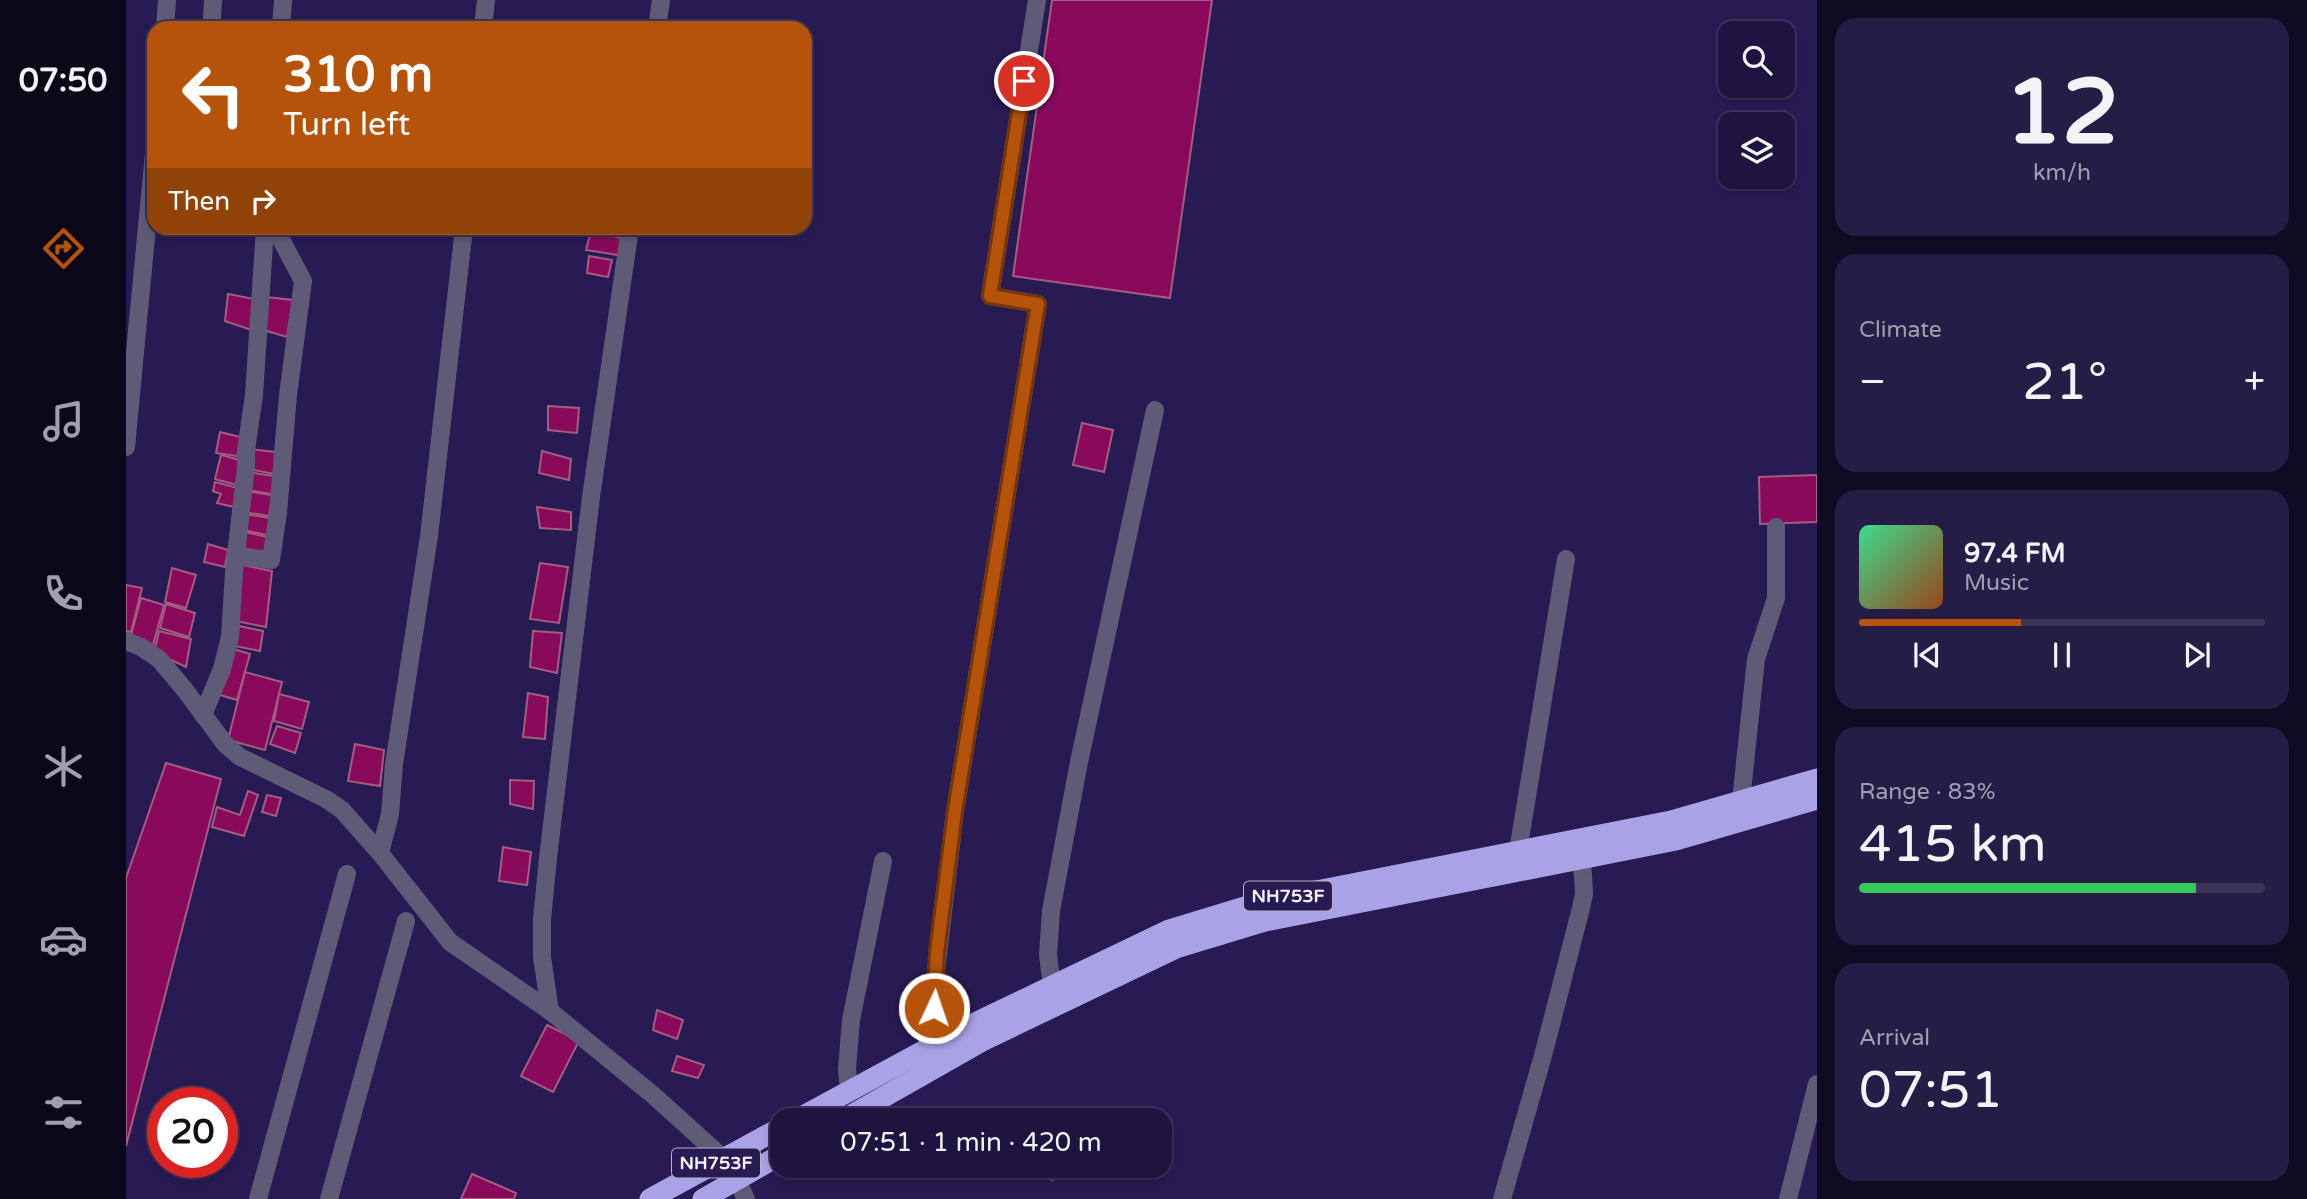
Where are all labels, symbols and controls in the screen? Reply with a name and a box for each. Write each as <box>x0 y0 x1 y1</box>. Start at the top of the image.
map controls <box>1718 21 1795 189</box>
button: search <box>1718 21 1795 98</box>
text: 310 m <box>283 46 433 105</box>
icon: left <box>168 49 259 140</box>
pin <box>994 51 1054 111</box>
text: 12 <box>2005 58 2119 168</box>
text: 07:50 <box>19 62 107 100</box>
icon: arrive <box>1005 62 1043 100</box>
text: Turn left <box>283 106 410 144</box>
button: layers <box>1718 112 1795 189</box>
text: km/h <box>2033 159 2091 187</box>
icon: right <box>244 182 282 220</box>
text: Then <box>168 186 230 217</box>
icon: directions <box>39 224 88 273</box>
text: Climate <box>1859 316 1942 344</box>
text: 21° <box>2022 351 2107 414</box>
text: − <box>1859 359 1886 405</box>
text: + <box>2244 359 2265 405</box>
icon: music <box>39 397 88 446</box>
text: 97.4 FM <box>1964 538 2066 569</box>
icon: phone <box>39 569 88 618</box>
text: Music <box>1964 569 2029 597</box>
icon: previous <box>1908 636 1946 674</box>
icon: pause <box>2043 636 2081 674</box>
icon: next <box>2178 636 2216 674</box>
icon: climate <box>39 742 88 791</box>
text: Range · 83% <box>1859 778 1995 806</box>
text: 415 km <box>1859 813 2047 876</box>
road number: NH753F <box>1244 882 1332 911</box>
icon: car <box>39 915 88 964</box>
position arrow <box>897 971 971 1045</box>
text: Arrival <box>1859 1024 1930 1052</box>
text: 07:51 <box>1859 1059 2003 1122</box>
speed limit sign: 20 <box>147 1087 238 1178</box>
icon: filters <box>39 1088 88 1137</box>
text: 07:51 · 1 min · 420 m <box>840 1127 1102 1158</box>
road number: NH753F <box>672 1148 760 1178</box>

